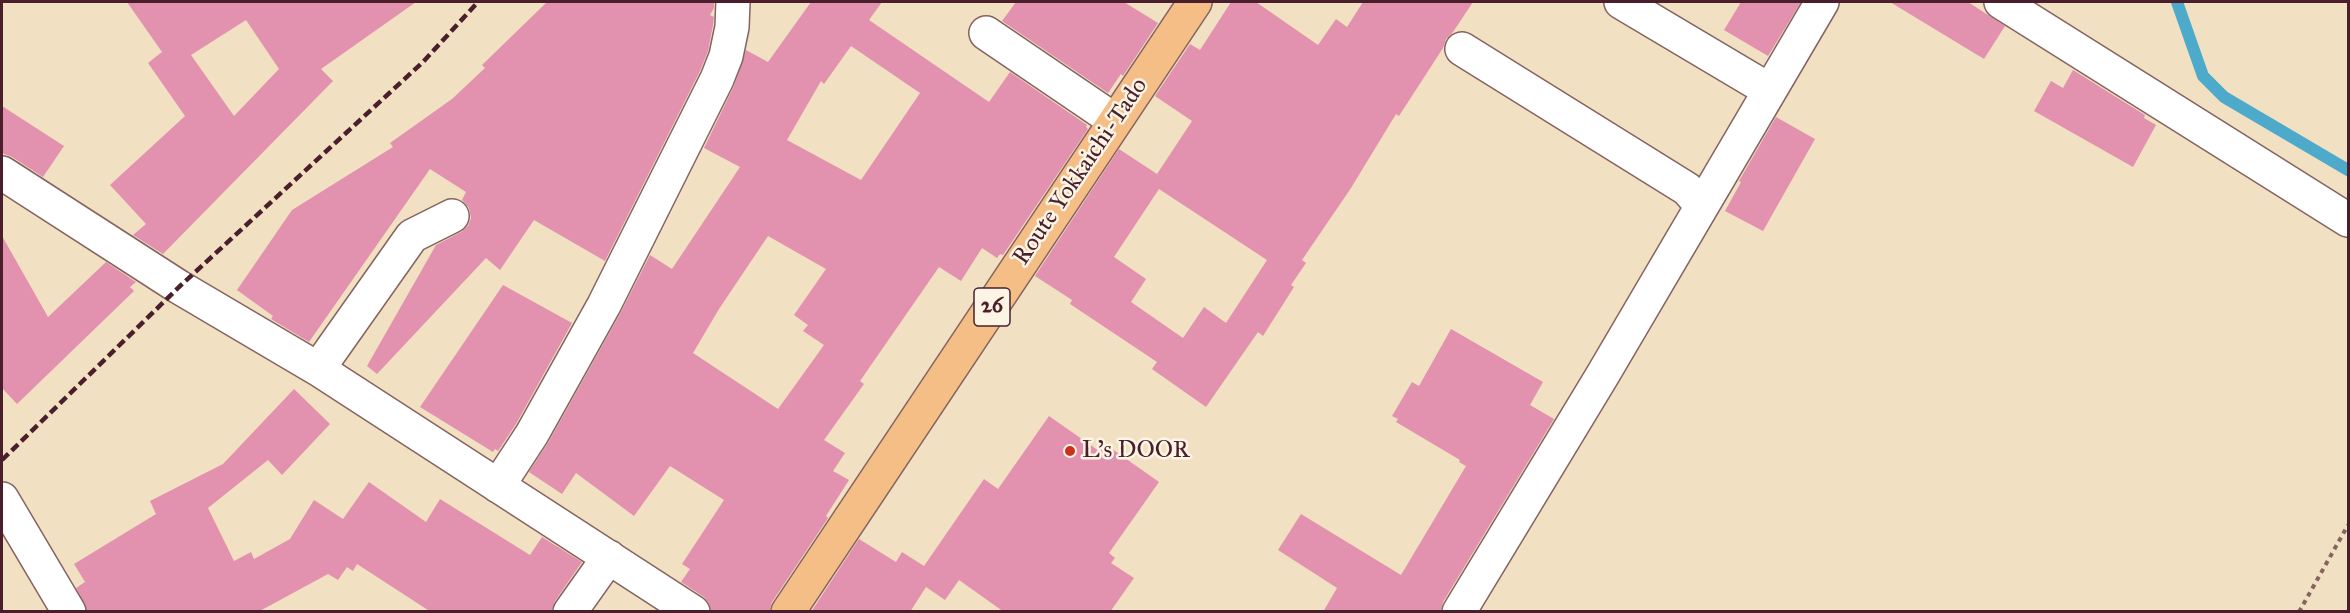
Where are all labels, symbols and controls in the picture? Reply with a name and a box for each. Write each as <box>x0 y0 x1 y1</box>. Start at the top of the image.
street label: Route Yokkaichi-Tado <box>1008 73 1154 271</box>
road number: 26 <box>974 288 1010 326</box>
place label: L's DOOR <box>1082 437 1190 465</box>
marker: L's DOOR <box>1063 444 1077 458</box>

